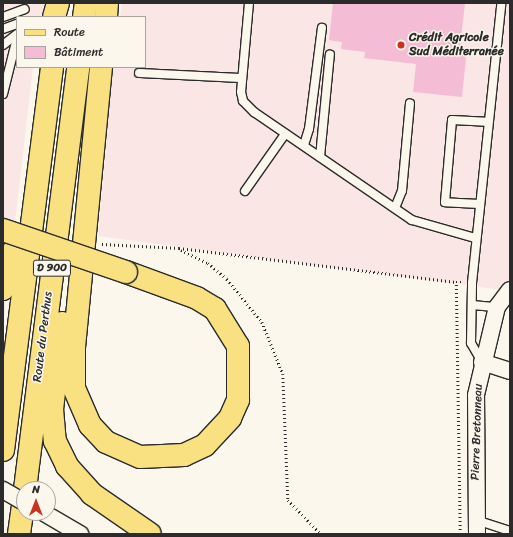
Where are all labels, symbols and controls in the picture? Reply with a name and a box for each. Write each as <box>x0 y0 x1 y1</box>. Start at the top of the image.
legend <box>16 16 146 68</box>
text: Route <box>54 21 85 43</box>
place label: Crédit Agricole Sud Méditerranée <box>409 31 504 59</box>
marker: Crédit Agricole Sud Méditerranée <box>396 40 406 50</box>
text: Bâtiment <box>54 41 103 63</box>
road number: D 900 <box>32 259 72 277</box>
street label: Route du Perthus <box>30 291 56 383</box>
street label: Pierre Bretonneau <box>468 383 486 481</box>
text: N <box>32 480 40 499</box>
north arrow <box>16 481 56 521</box>

